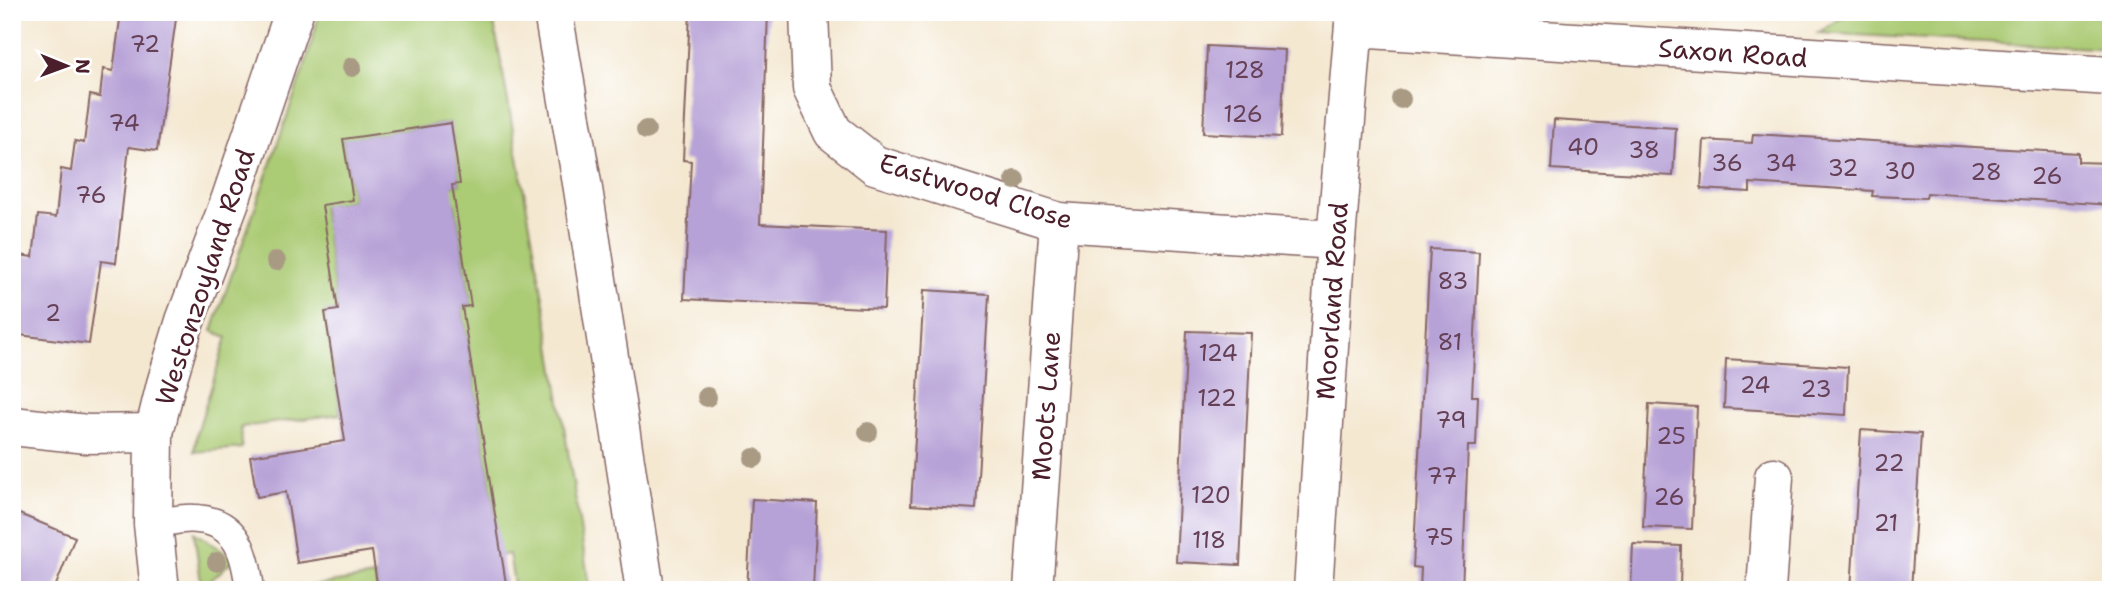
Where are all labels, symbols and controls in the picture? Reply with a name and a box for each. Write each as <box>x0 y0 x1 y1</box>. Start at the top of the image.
house number: 72 <box>130 29 160 59</box>
street label: Saxon Road <box>1657 30 1809 75</box>
north arrow <box>32 32 102 102</box>
house number: 128 <box>1225 55 1265 85</box>
text: N <box>70 59 95 74</box>
house number: 126 <box>1223 99 1263 129</box>
house number: 74 <box>108 108 140 138</box>
house number: 40 <box>1567 132 1599 162</box>
house number: 38 <box>1628 135 1660 165</box>
street label: Westonzoyland Road <box>146 144 263 410</box>
street label: Eastwood Close <box>875 144 1077 237</box>
house number: 36 <box>1711 148 1743 178</box>
house number: 34 <box>1765 148 1797 178</box>
house number: 32 <box>1828 153 1858 183</box>
house number: 30 <box>1884 156 1916 186</box>
house number: 28 <box>1970 157 2002 187</box>
house number: 26 <box>2031 161 2063 191</box>
house number: 76 <box>75 180 107 210</box>
street label: Moorland Road <box>1307 201 1356 401</box>
house number: 83 <box>1438 266 1468 296</box>
house number: 2 <box>45 298 61 328</box>
house number: 81 <box>1438 327 1462 357</box>
street label: Moots Lane <box>1023 330 1068 482</box>
house number: 124 <box>1198 338 1238 368</box>
house number: 24 <box>1740 370 1770 400</box>
house number: 23 <box>1800 374 1832 404</box>
house number: 122 <box>1197 383 1237 413</box>
house number: 79 <box>1435 405 1467 435</box>
house number: 25 <box>1656 421 1686 451</box>
house number: 22 <box>1873 448 1905 478</box>
house number: 77 <box>1427 461 1457 491</box>
house number: 120 <box>1191 480 1231 510</box>
house number: 26 <box>1653 482 1685 512</box>
house number: 21 <box>1874 508 1898 538</box>
house number: 75 <box>1424 522 1454 552</box>
house number: 118 <box>1192 525 1226 555</box>

